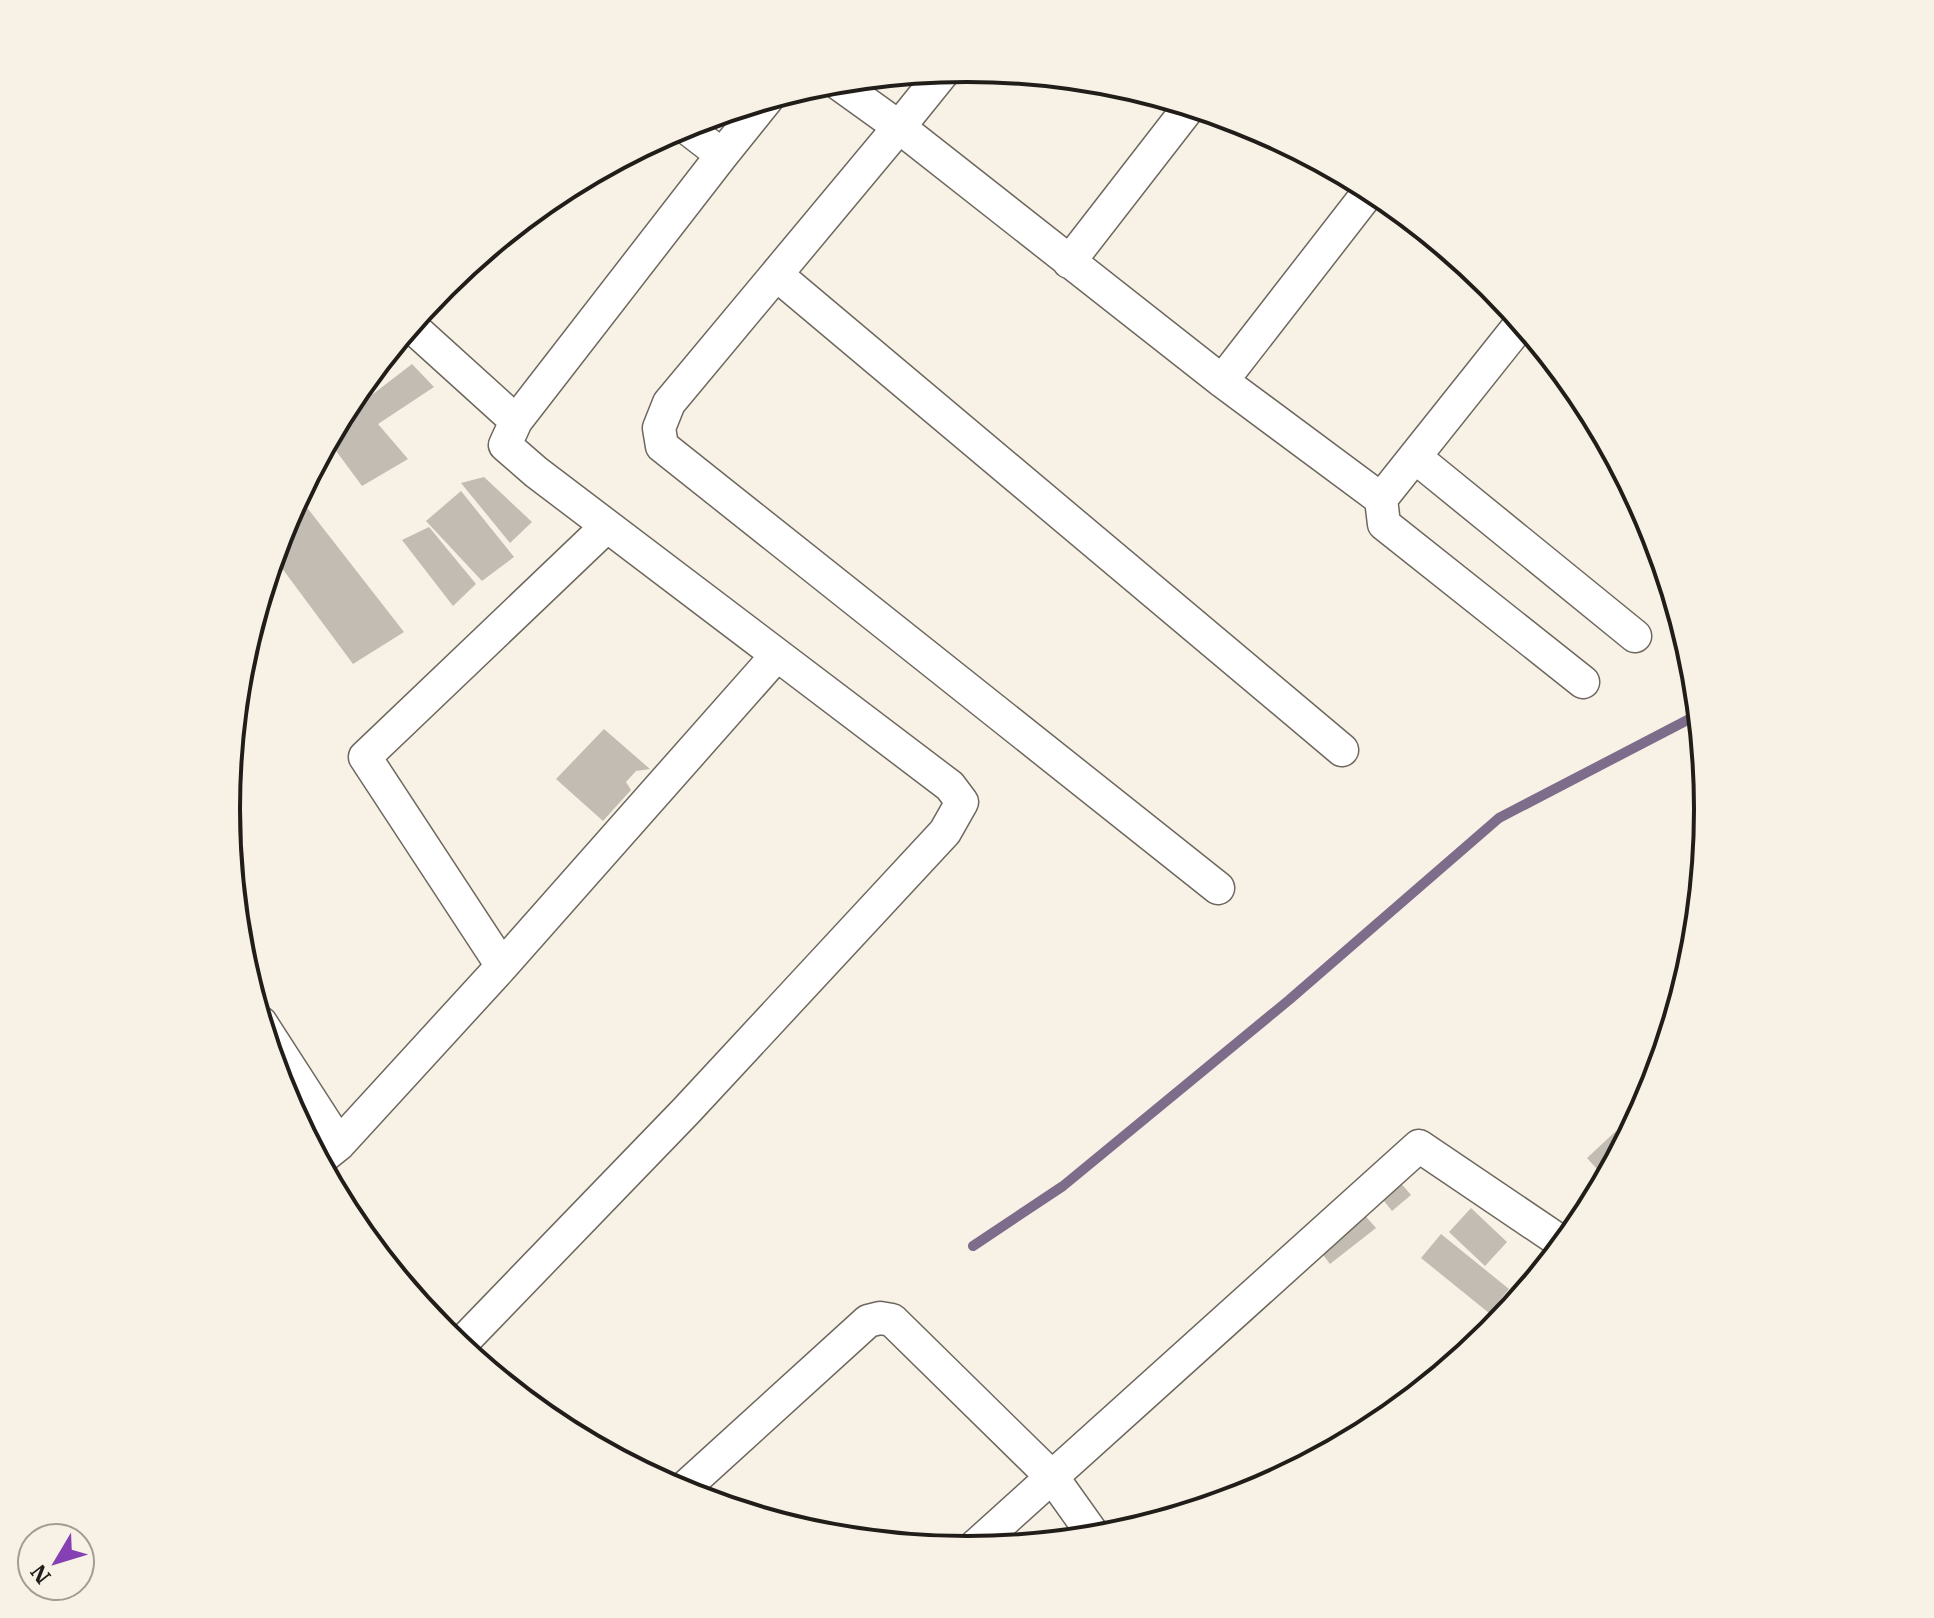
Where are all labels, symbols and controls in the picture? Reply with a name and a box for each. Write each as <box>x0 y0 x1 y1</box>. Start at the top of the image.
north arrow <box>16 1522 96 1602</box>
text: N <box>23 1559 57 1590</box>

